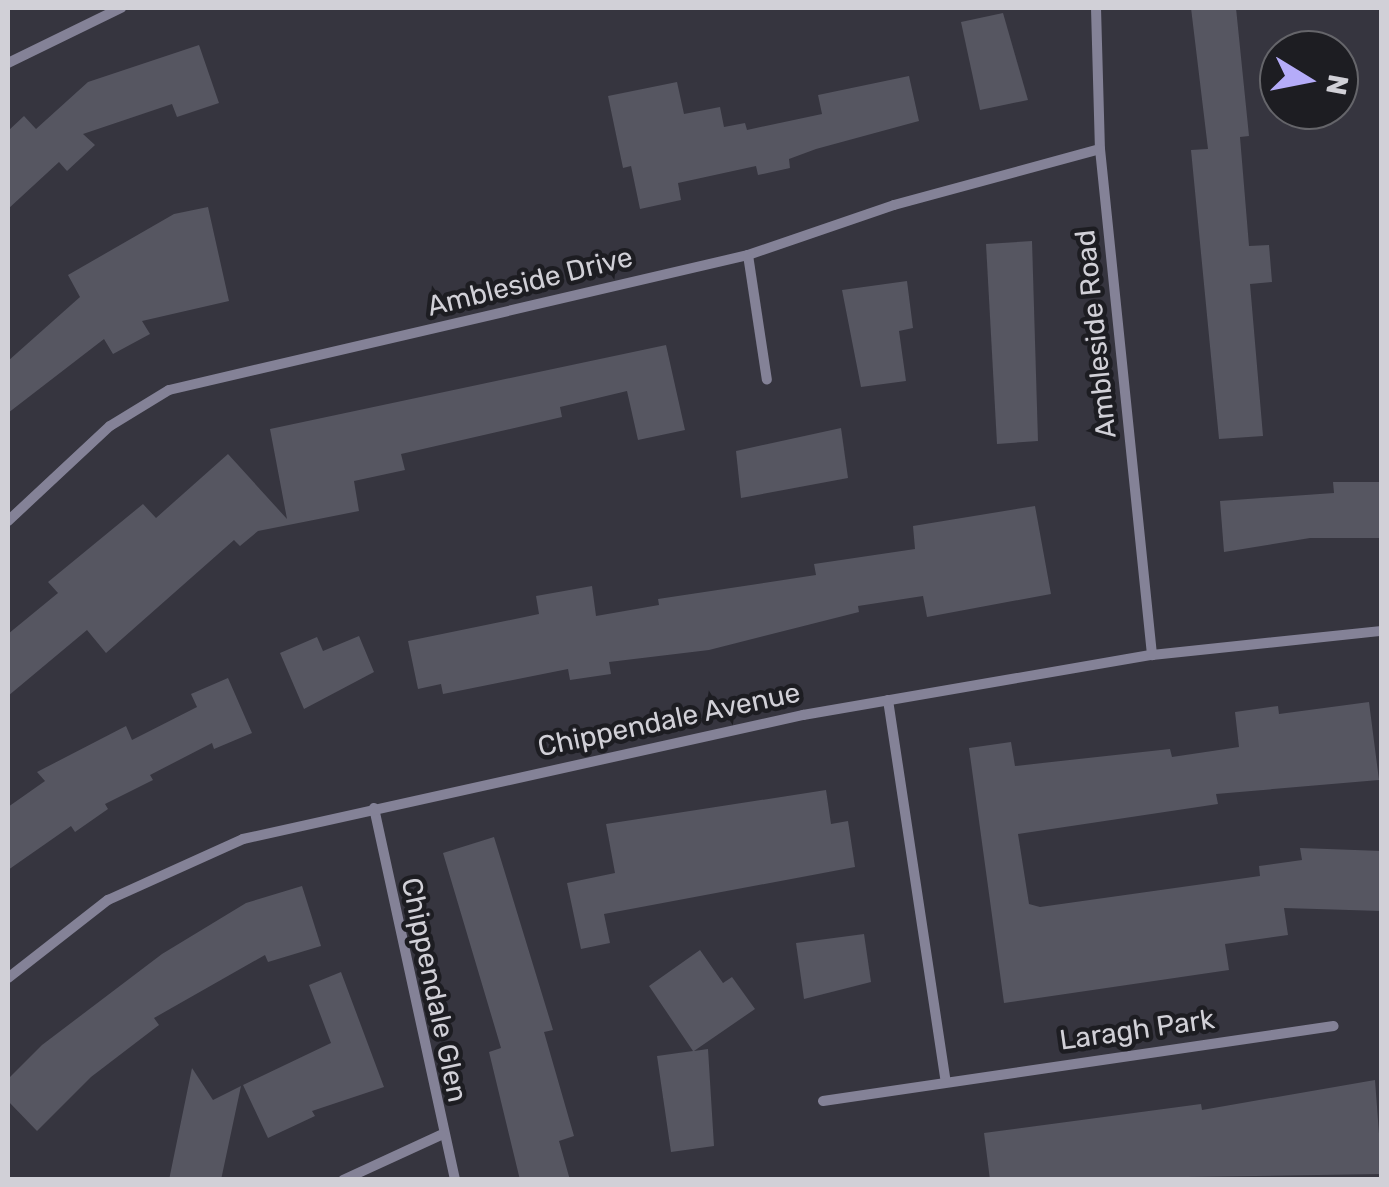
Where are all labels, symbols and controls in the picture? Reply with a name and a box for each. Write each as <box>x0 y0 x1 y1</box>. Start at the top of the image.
north arrow <box>1259 30 1359 130</box>
text: N <box>1319 72 1355 98</box>
street label: Ambleside Road <box>1068 228 1124 440</box>
street label: Ambleside Drive <box>424 240 636 324</box>
street label: Chippendale Avenue <box>534 676 804 764</box>
street label: Chippendale Glen <box>394 875 474 1105</box>
street label: Laragh Park <box>1057 1003 1217 1057</box>

